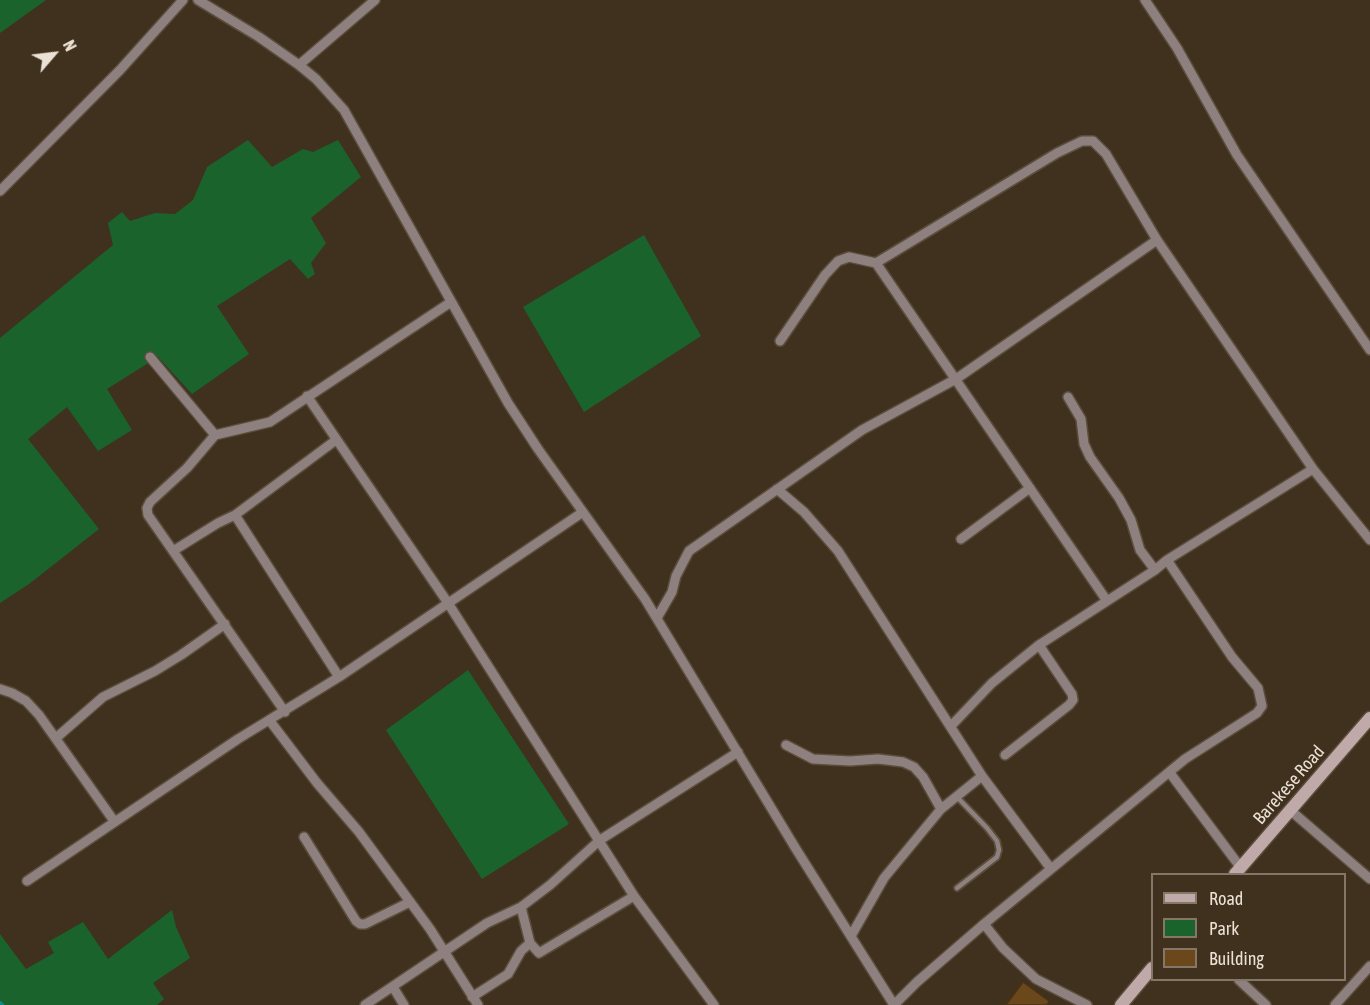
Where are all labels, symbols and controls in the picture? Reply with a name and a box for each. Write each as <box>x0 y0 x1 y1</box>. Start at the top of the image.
north arrow <box>24 24 84 84</box>
text: N <box>60 37 80 54</box>
street label: Barekese Road <box>1249 741 1329 829</box>
legend <box>1151 873 1346 981</box>
text: Road <box>1209 888 1243 909</box>
text: Park <box>1209 918 1239 939</box>
text: Building <box>1209 948 1264 969</box>

